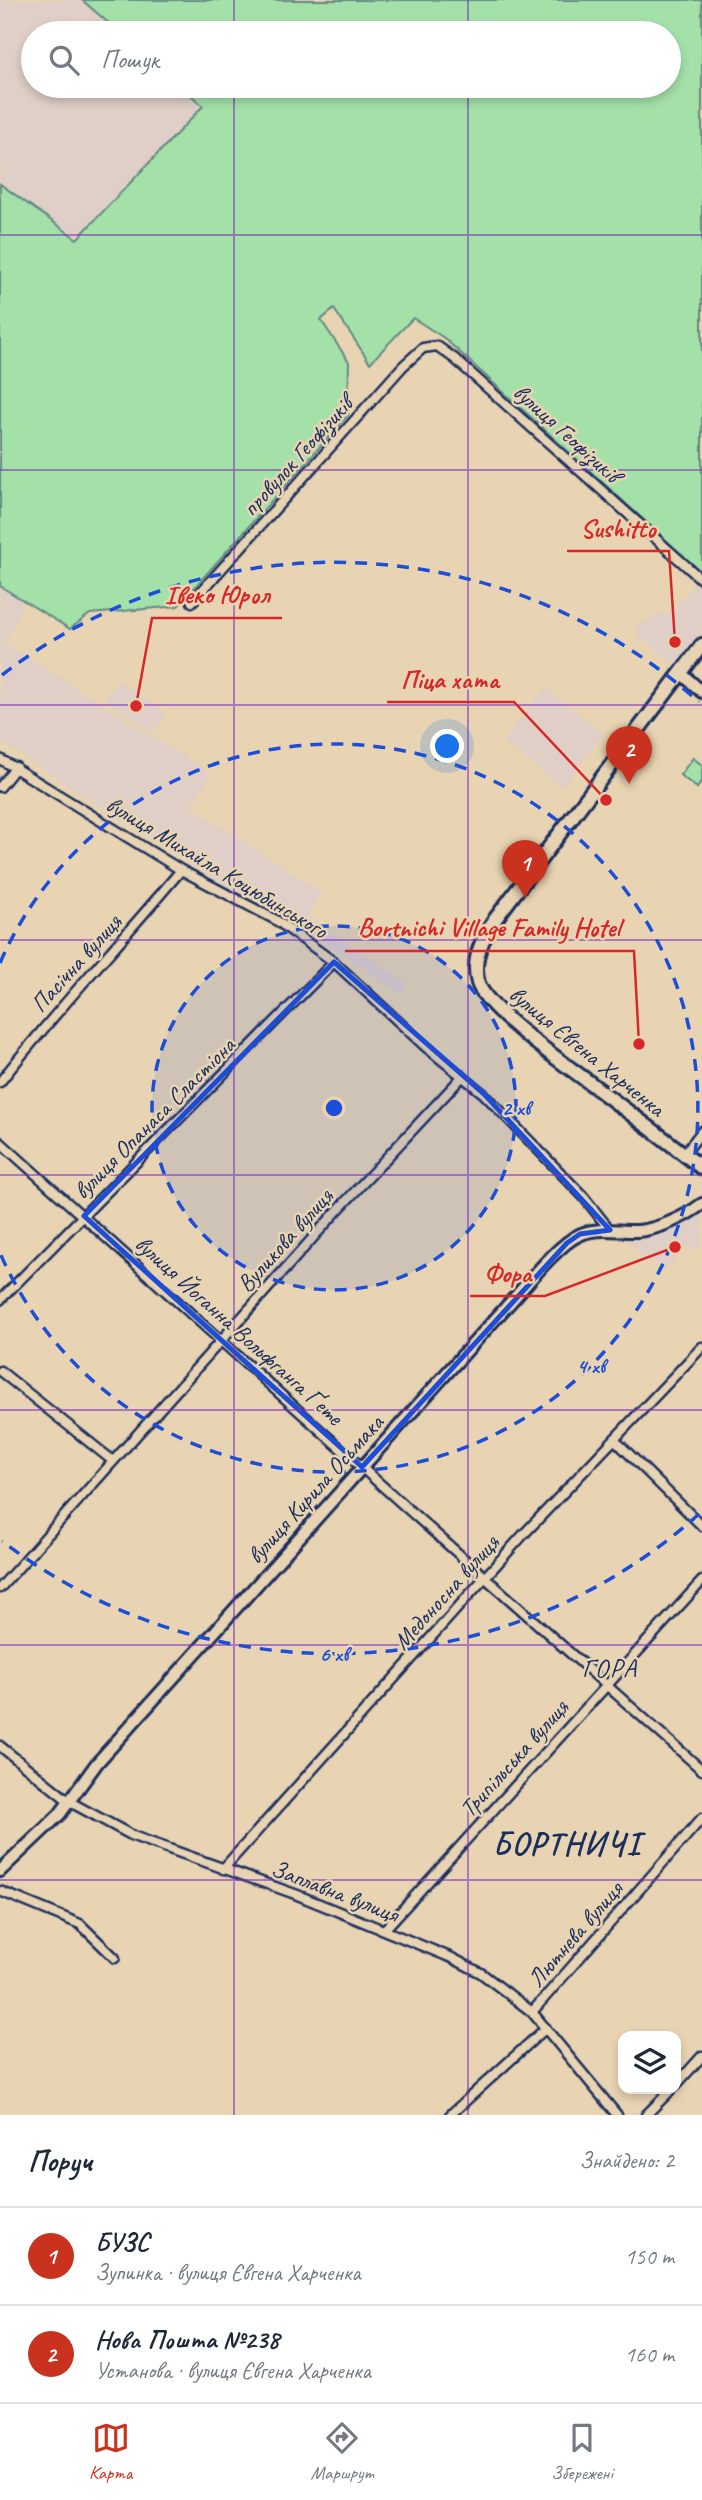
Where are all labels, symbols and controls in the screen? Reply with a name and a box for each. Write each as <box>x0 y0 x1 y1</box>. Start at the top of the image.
search box <box>21 21 681 98</box>
icon: search <box>45 41 83 79</box>
text: Пошук <box>101 43 159 76</box>
street label: вулиця Геофізиків <box>506 377 631 494</box>
street label: провулок Геофізиків <box>235 385 364 523</box>
callout: Sushitto <box>567 504 669 551</box>
text: Sushitto <box>581 512 657 545</box>
callout: Івеко Юрол <box>152 571 282 618</box>
text: Івеко Юрол <box>165 578 271 611</box>
callout: Піца хата <box>387 655 514 702</box>
text: Піца хата <box>401 663 501 696</box>
pin: 2 <box>606 726 652 784</box>
your location <box>430 729 464 763</box>
street label: вулиця Михайла Коцюбинського <box>101 789 335 946</box>
pin: 1 <box>502 840 548 898</box>
callout: Bortnichi Village Family Hotel <box>345 904 634 951</box>
street label: Пасічна вулиця <box>24 907 129 1018</box>
text: Bortnichi Village Family Hotel <box>358 911 625 944</box>
street label: вулиця Євгена Харченка <box>503 979 672 1124</box>
street label: вулиця Опанаса Сластіона <box>67 1030 242 1205</box>
text: 2 хв <box>502 1095 534 1121</box>
centre of rings <box>322 1096 346 1120</box>
street label: Вуликова вулиця <box>230 1181 340 1298</box>
street label: вулиця Йоганна Вольфганга Ґете <box>129 1229 351 1433</box>
callout: Фора <box>470 1249 545 1296</box>
text: Фора <box>484 1257 533 1290</box>
text: 4 хв <box>577 1353 609 1379</box>
street label: вулиця Кирила Осьмака <box>240 1407 391 1570</box>
street label: Медоносна вулиця <box>386 1527 506 1656</box>
text: 6 хв <box>319 1641 353 1667</box>
district label: ГОРА <box>582 1652 638 1685</box>
street label: Трипільська вулиця <box>453 1692 576 1823</box>
district label: БОРТНИЧІ <box>493 1823 646 1864</box>
street label: Заплавна вулиця <box>267 1853 405 1930</box>
street label: Лютнева вулиця <box>521 1874 630 1993</box>
map controls <box>618 2031 681 2094</box>
button: layers <box>618 2031 681 2094</box>
text: Поруч <box>28 2142 92 2180</box>
text: Знайдено: 2 <box>579 2146 674 2175</box>
text: БУЗС <box>95 2225 149 2258</box>
text: 1 <box>46 2242 56 2271</box>
text: 150 m <box>625 2242 674 2271</box>
text: Зупинка · вулиця Євгена Харченка <box>95 2258 360 2287</box>
text: Нова Пошта №238 <box>95 2323 279 2356</box>
text: 2 <box>46 2340 56 2369</box>
text: 160 m <box>625 2340 674 2369</box>
text: Установа · вулиця Євгена Харченка <box>95 2356 371 2385</box>
tab: Карта <box>89 2419 132 2485</box>
tab: Маршрут <box>310 2419 373 2485</box>
tab: Збережені <box>551 2419 613 2485</box>

